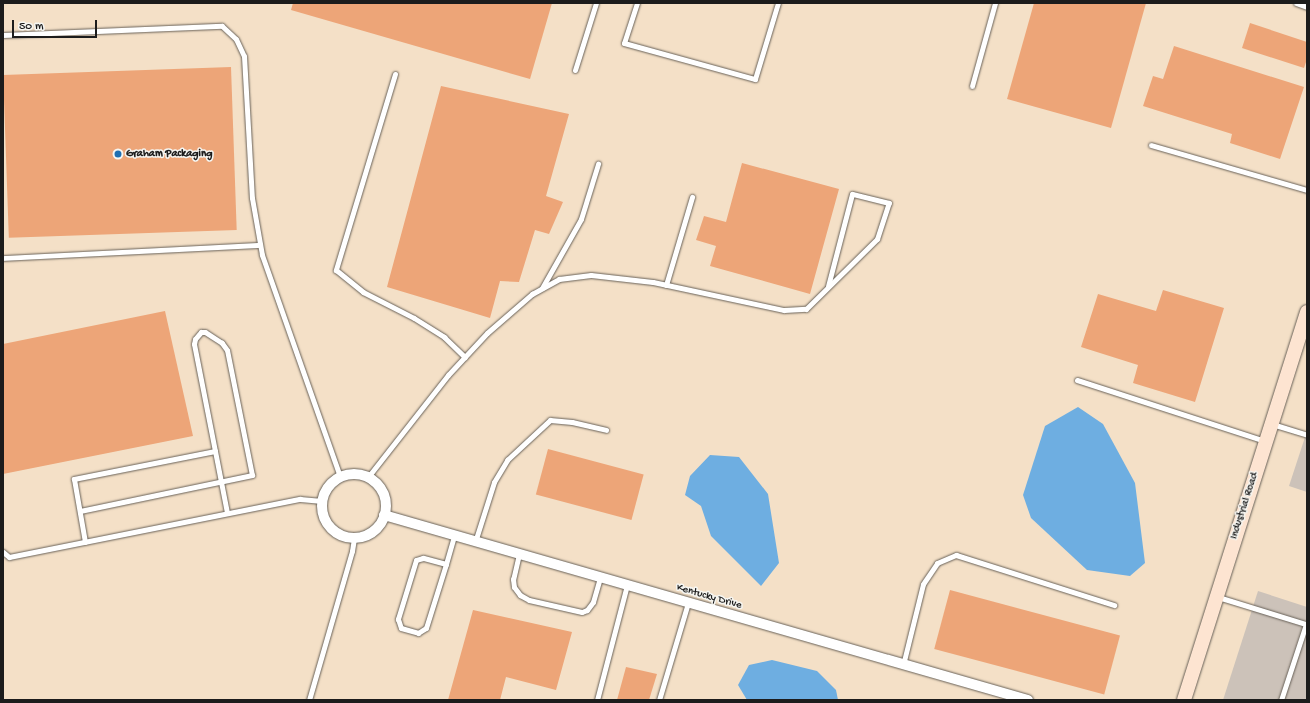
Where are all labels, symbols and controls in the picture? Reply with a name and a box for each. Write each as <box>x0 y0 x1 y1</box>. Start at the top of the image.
scale bar <box>14 12 99 38</box>
text: 50 m <box>19 20 44 34</box>
place label: Graham Packaging <box>126 147 212 161</box>
marker: Graham Packaging <box>113 149 123 159</box>
street label: Industrial Road <box>1228 471 1262 541</box>
street label: Kentucky Drive <box>675 581 743 613</box>

